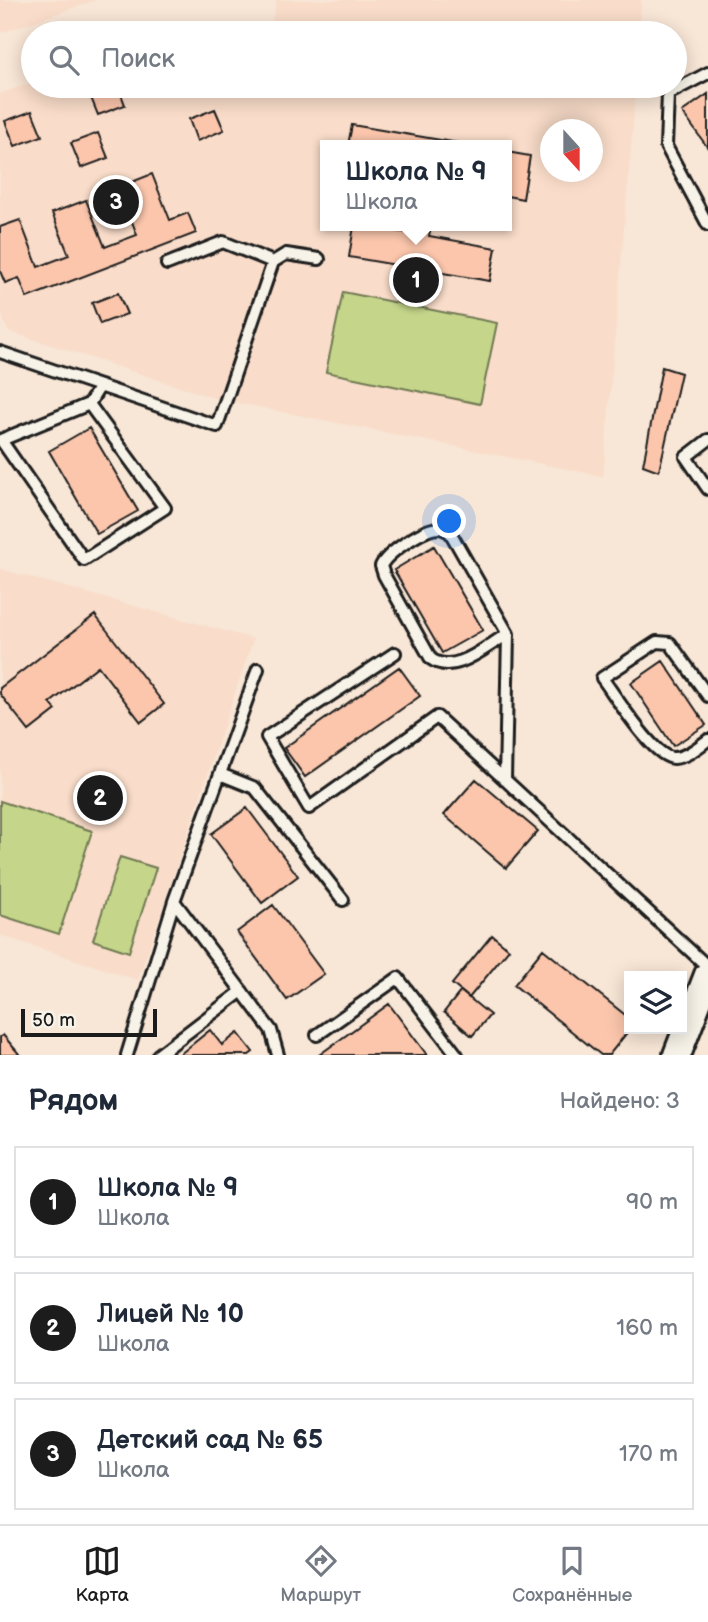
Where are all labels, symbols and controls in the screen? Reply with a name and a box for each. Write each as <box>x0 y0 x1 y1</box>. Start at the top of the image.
search box <box>21 21 687 98</box>
icon: search <box>45 41 83 79</box>
text: Поиск <box>101 44 175 75</box>
north arrow <box>540 119 603 182</box>
popup <box>320 140 512 231</box>
text: Школа № 9 <box>345 157 487 188</box>
pin: 3 <box>93 176 139 228</box>
text: Школа <box>345 188 418 216</box>
pin: 1 <box>393 254 439 306</box>
your location <box>432 504 466 538</box>
pin: 2 <box>77 772 123 824</box>
map controls <box>624 971 687 1034</box>
button: layers <box>624 971 687 1034</box>
scale bar <box>21 1006 158 1038</box>
text: 50 m <box>32 1009 75 1032</box>
text: Рядом <box>28 1083 118 1119</box>
text: Найдено: 3 <box>559 1087 680 1115</box>
text: Школа № 9 <box>97 1173 238 1204</box>
text: 1 <box>48 1188 58 1216</box>
text: 90 m <box>626 1188 678 1216</box>
text: Школа <box>97 1204 170 1232</box>
text: Лицей № 10 <box>97 1299 244 1330</box>
text: 2 <box>46 1314 60 1342</box>
text: 160 m <box>616 1314 678 1342</box>
text: Школа <box>97 1330 170 1358</box>
text: Детский сад № 65 <box>97 1425 323 1456</box>
text: 3 <box>46 1440 60 1468</box>
text: 170 m <box>619 1440 678 1468</box>
text: Школа <box>97 1456 170 1484</box>
tab: Карта <box>76 1542 129 1607</box>
tab: Маршрут <box>280 1542 361 1607</box>
tab: Сохранённые <box>512 1542 632 1607</box>

